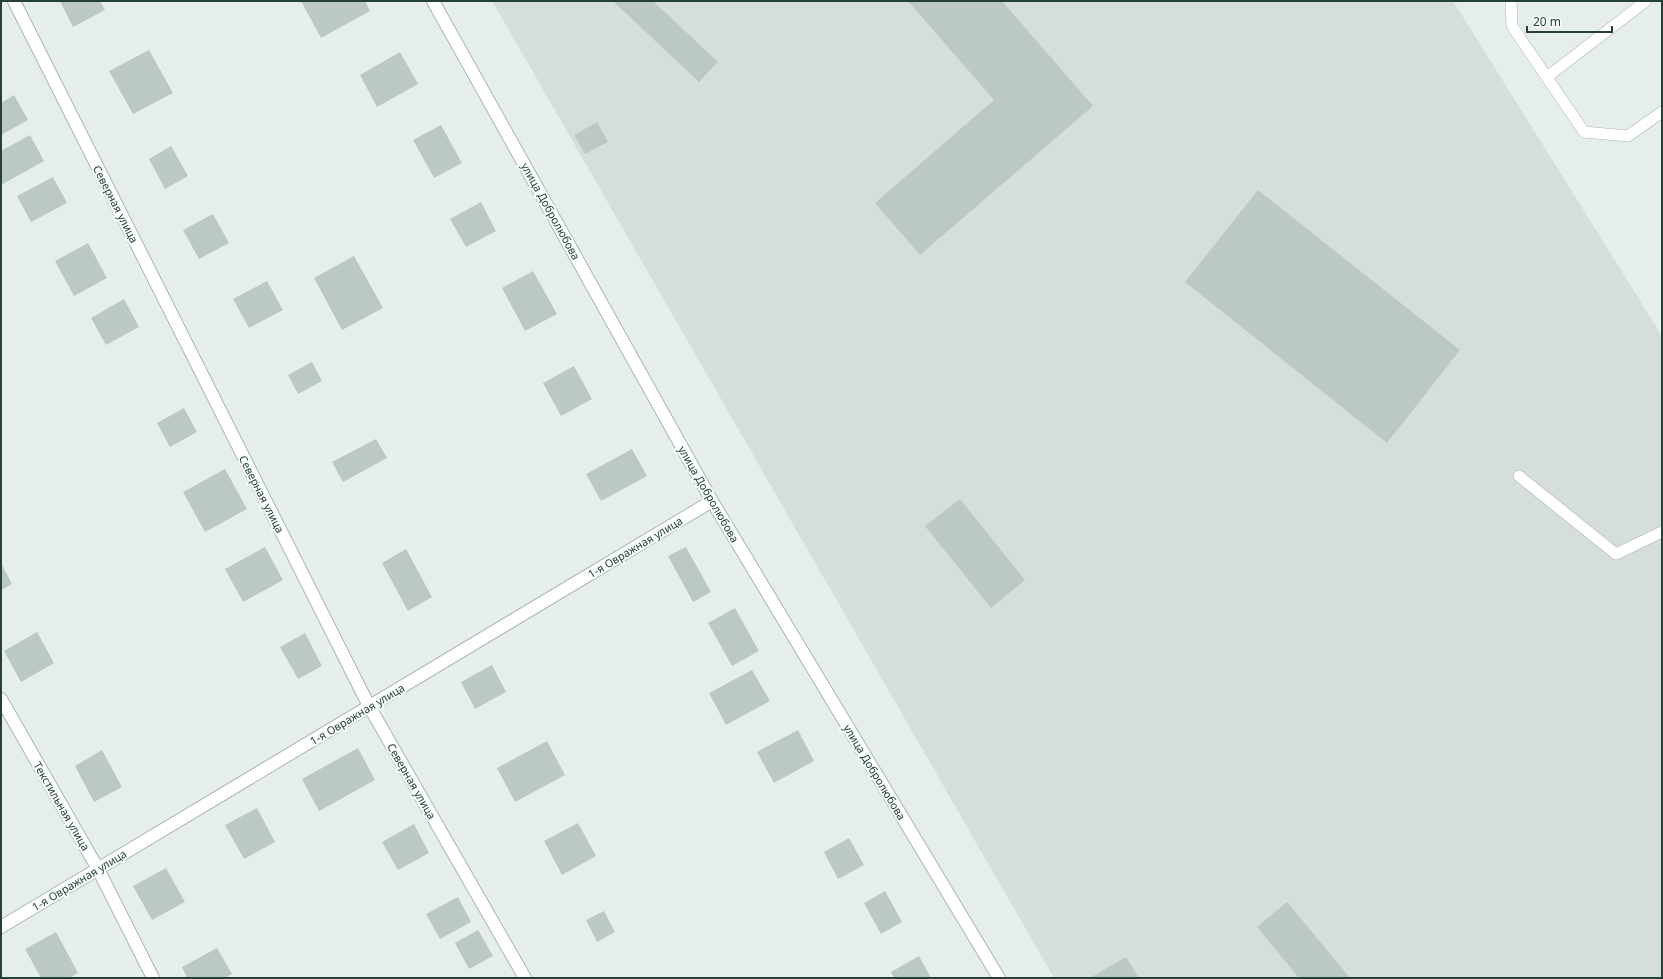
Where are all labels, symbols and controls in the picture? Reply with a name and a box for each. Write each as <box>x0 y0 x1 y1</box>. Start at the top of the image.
scale bar <box>1527 8 1612 34</box>
text: 20 m <box>1533 13 1561 30</box>
street label: улица Добролюбова <box>518 160 584 262</box>
street label: Северная улица <box>90 163 142 245</box>
street label: улица Добролюбова <box>675 443 743 545</box>
street label: Северная улица <box>236 453 288 535</box>
street label: 1-я Овражная улица <box>585 513 685 581</box>
street label: 1-я Овражная улица <box>307 680 407 748</box>
street label: улица Добролюбова <box>840 721 910 823</box>
street label: Северная улица <box>384 740 440 822</box>
street label: Текстильная улица <box>30 759 94 853</box>
street label: 1-я Овражная улица <box>29 846 129 914</box>

